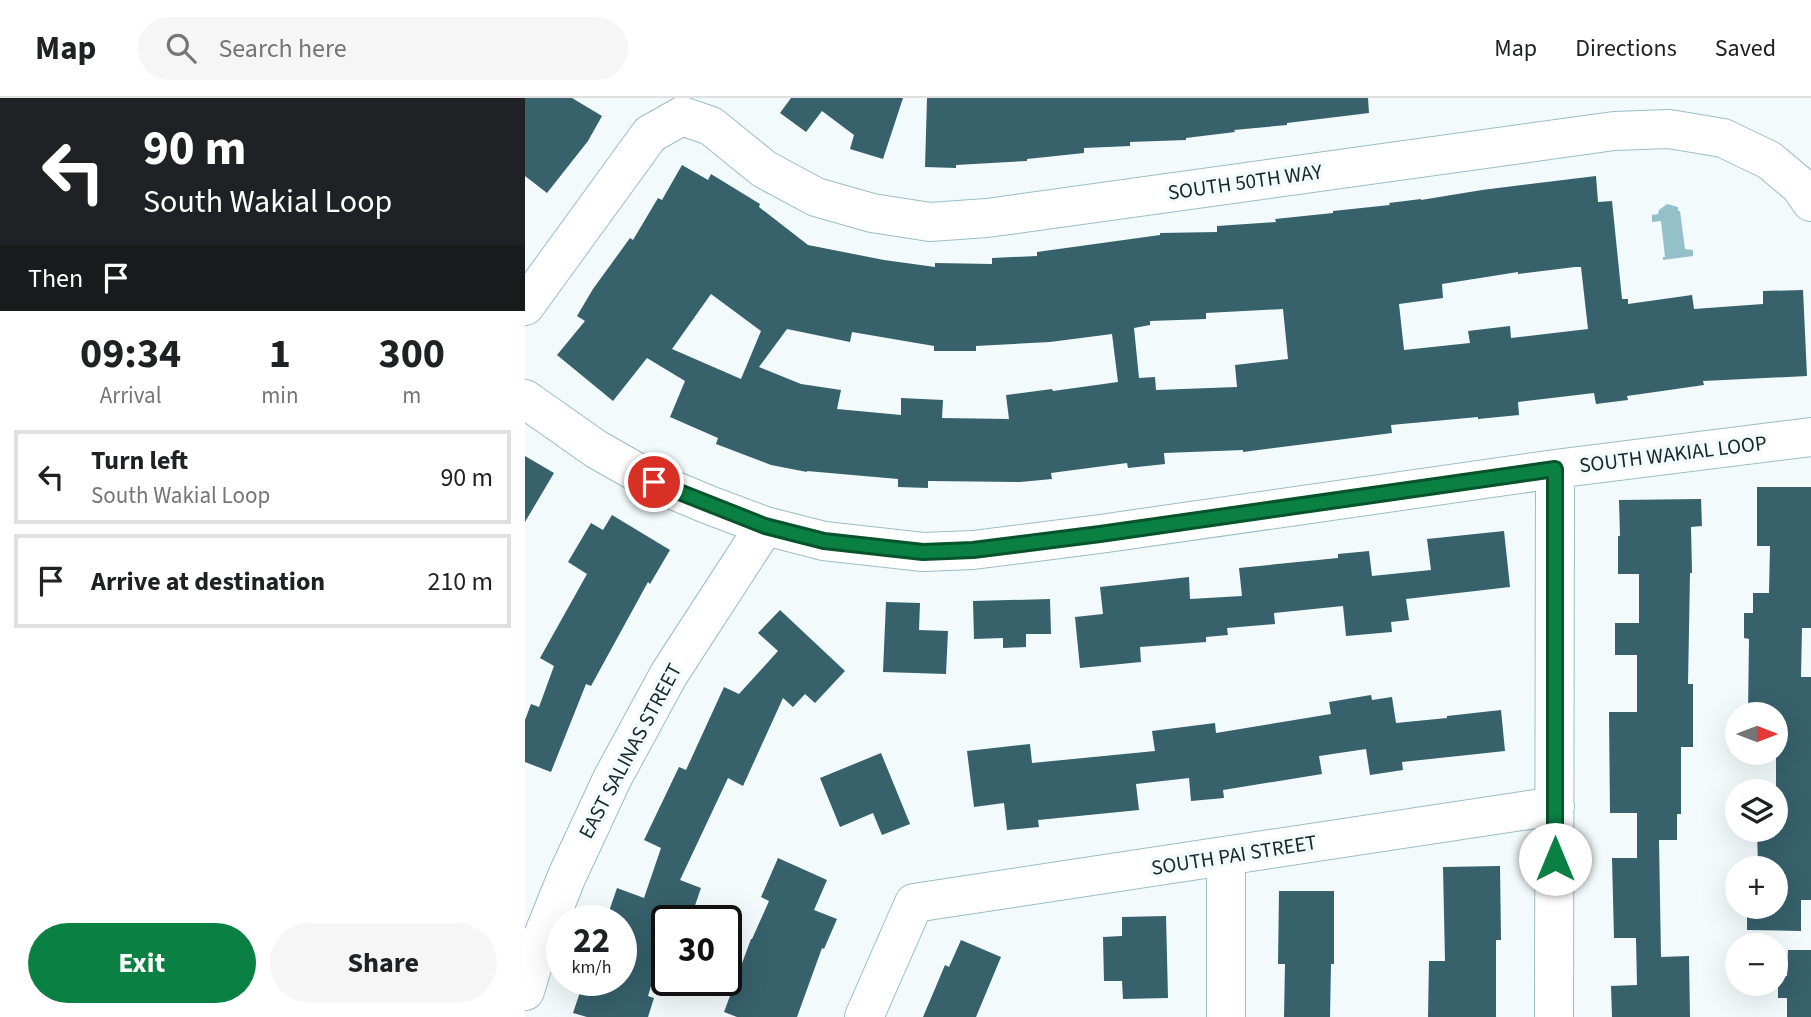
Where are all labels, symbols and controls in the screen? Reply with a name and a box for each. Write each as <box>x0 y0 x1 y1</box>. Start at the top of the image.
search box <box>138 17 628 80</box>
text: Map <box>35 25 96 72</box>
icon: search <box>162 29 200 67</box>
text: Search here <box>218 30 347 67</box>
text: Map <box>1494 31 1537 66</box>
text: Directions <box>1575 31 1677 66</box>
text: Saved <box>1715 31 1776 66</box>
text: 90 m <box>143 114 247 184</box>
icon: left <box>28 126 119 217</box>
street label: SOUTH 50TH WAY <box>1166 156 1325 208</box>
text: South Wakial Loop <box>143 179 392 225</box>
icon: arrive <box>97 259 135 297</box>
text: Then <box>28 260 83 297</box>
text: 09:34 <box>80 324 181 384</box>
text: 1 <box>269 324 291 384</box>
text: 300 <box>378 324 445 384</box>
text: Arrival <box>100 379 162 412</box>
text: min <box>261 379 299 412</box>
text: m <box>402 379 421 412</box>
street label: SOUTH WAKIAL LOOP <box>1578 428 1768 480</box>
text: Turn left <box>91 442 188 479</box>
pin <box>624 452 684 512</box>
icon: left <box>32 458 70 496</box>
text: 90 m <box>440 459 493 496</box>
icon: arrive <box>635 463 673 501</box>
text: South Wakial Loop <box>91 479 270 512</box>
icon: arrive <box>32 562 70 600</box>
text: Arrive at destination <box>91 563 325 600</box>
text: 210 m <box>427 563 493 600</box>
street label: EAST SALINAS STREET <box>571 658 689 844</box>
north arrow <box>1725 702 1789 765</box>
map controls <box>1725 702 1788 996</box>
button: layers <box>1725 779 1788 842</box>
position arrow <box>1518 822 1592 896</box>
street label: SOUTH PAI STREET <box>1149 827 1319 883</box>
button: + <box>1725 856 1788 919</box>
speed limit sign: 30 <box>651 905 742 996</box>
text: 22 <box>573 916 610 966</box>
button: Exit <box>28 923 256 1003</box>
button: Share <box>270 923 497 1003</box>
button: − <box>1725 933 1788 996</box>
text: km/h <box>572 955 611 980</box>

